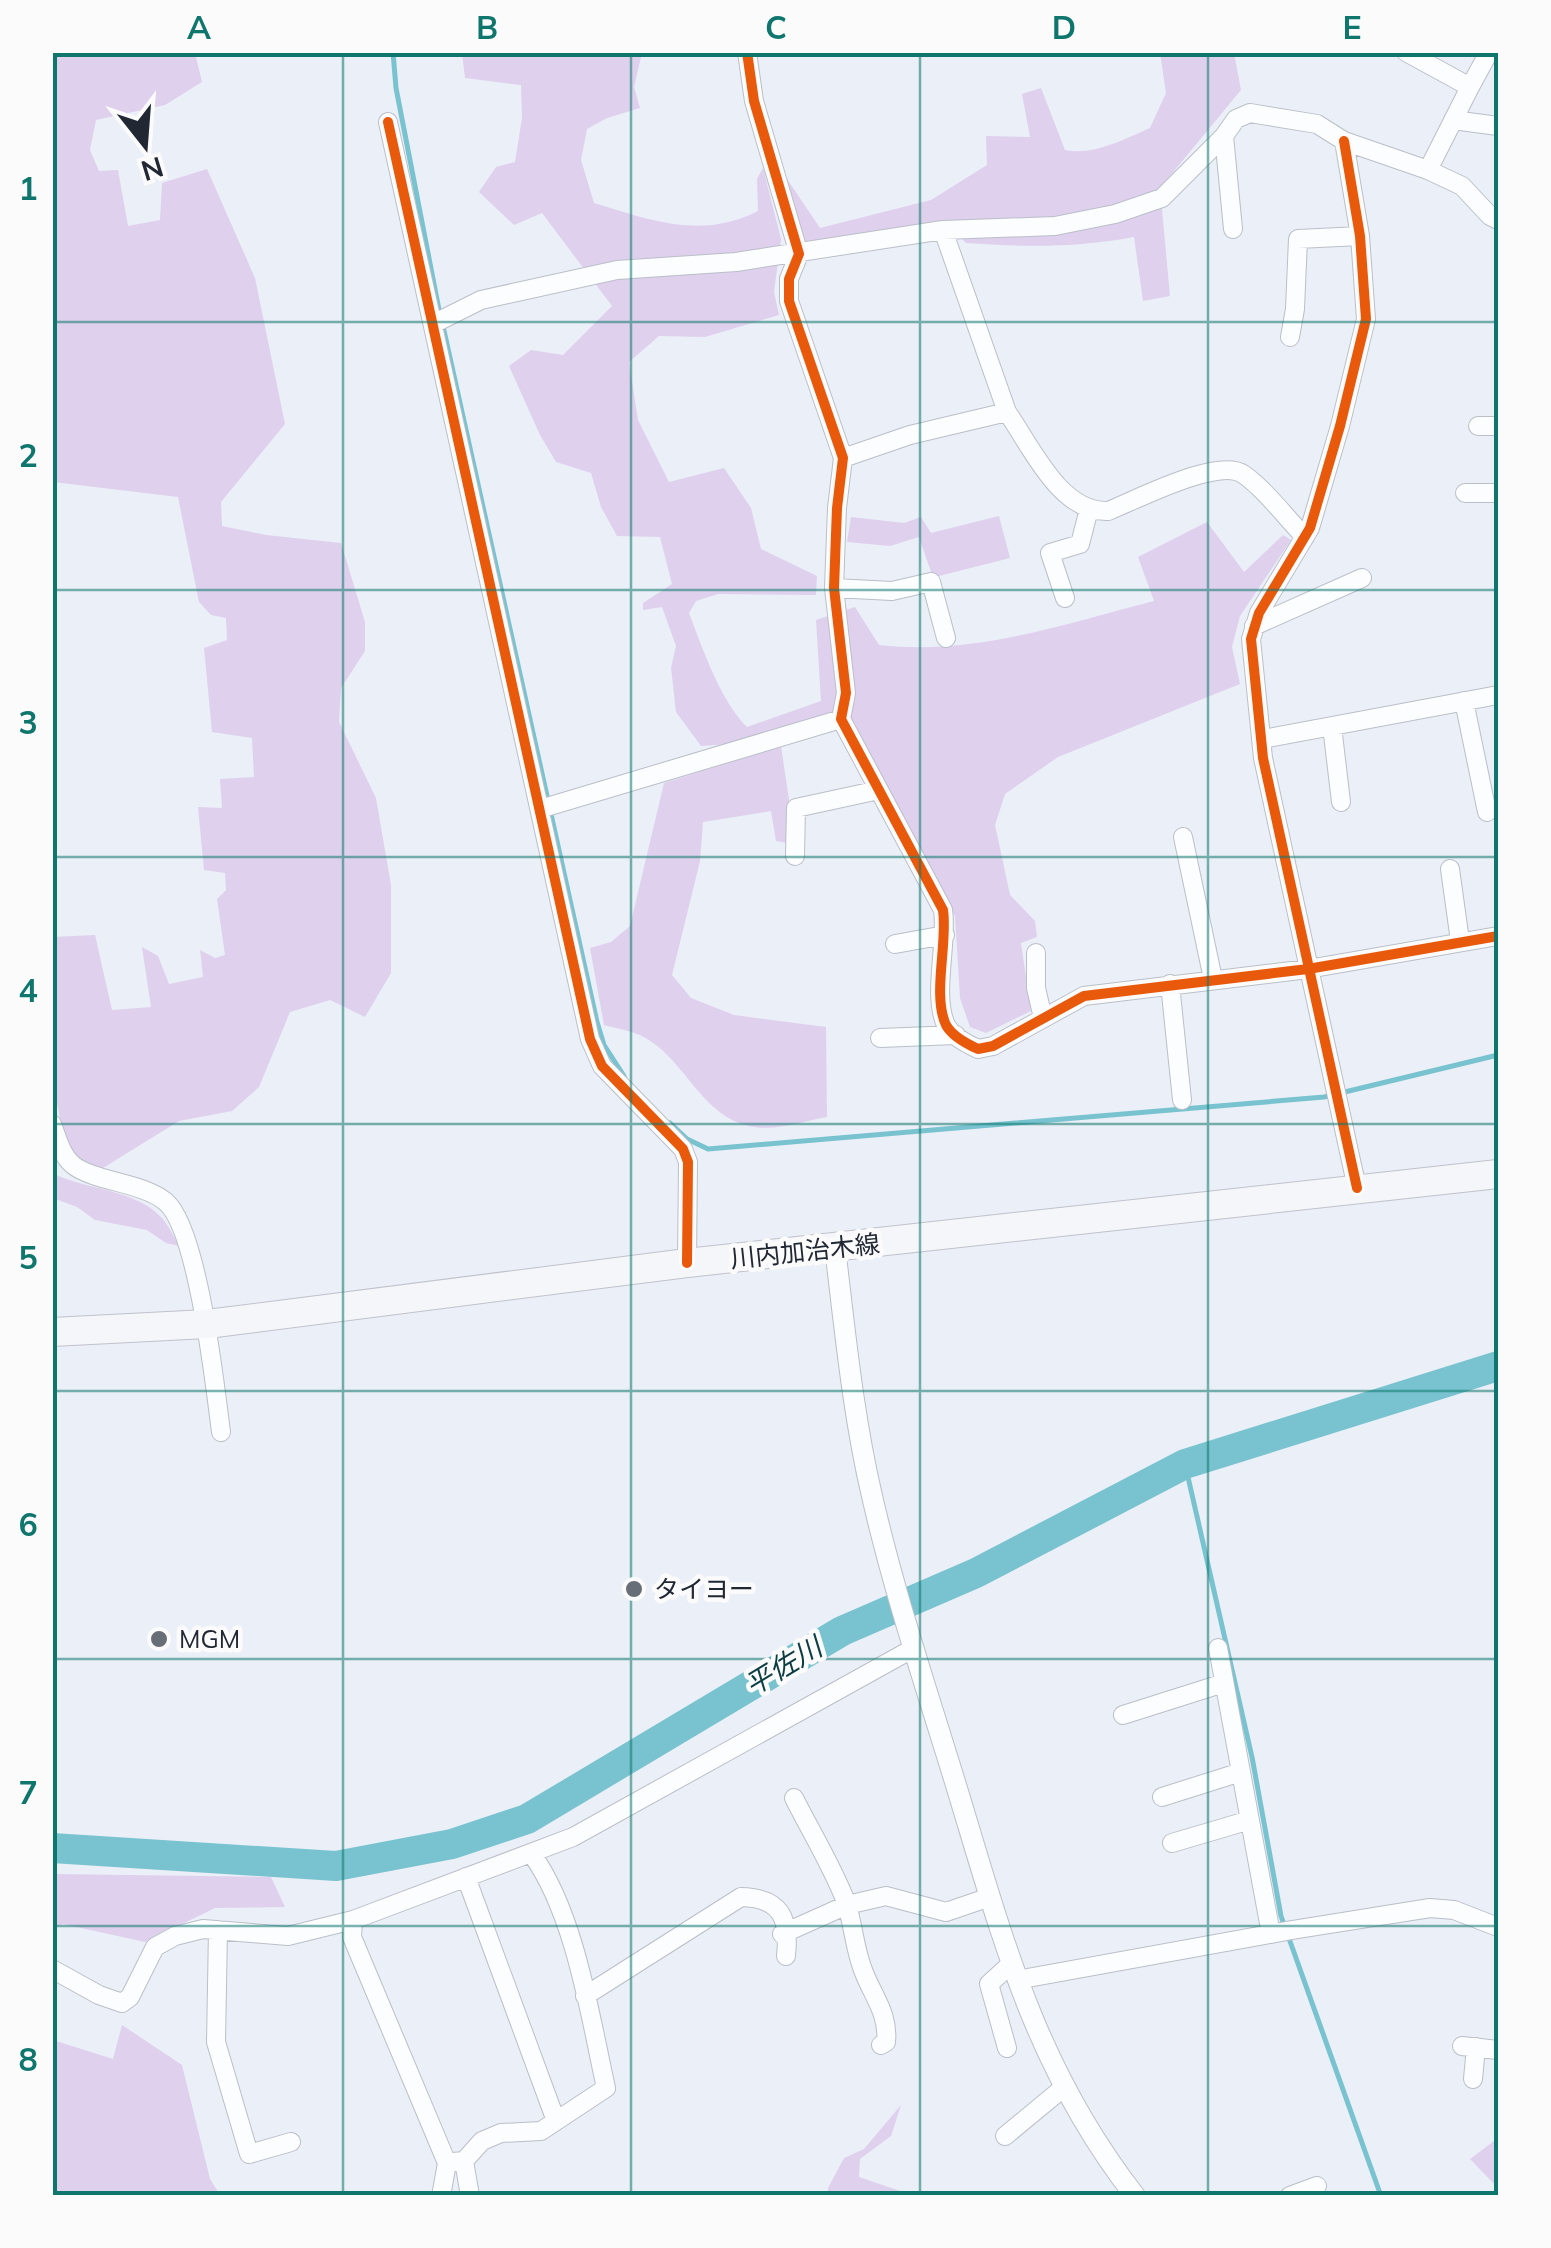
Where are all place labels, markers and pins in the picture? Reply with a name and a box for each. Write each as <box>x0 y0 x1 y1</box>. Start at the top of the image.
place label: タイヨー <box>654 1573 754 1604</box>
marker: タイヨー <box>623 1578 645 1600</box>
place label: MGM <box>179 1623 240 1654</box>
marker: MGM <box>148 1628 170 1650</box>

